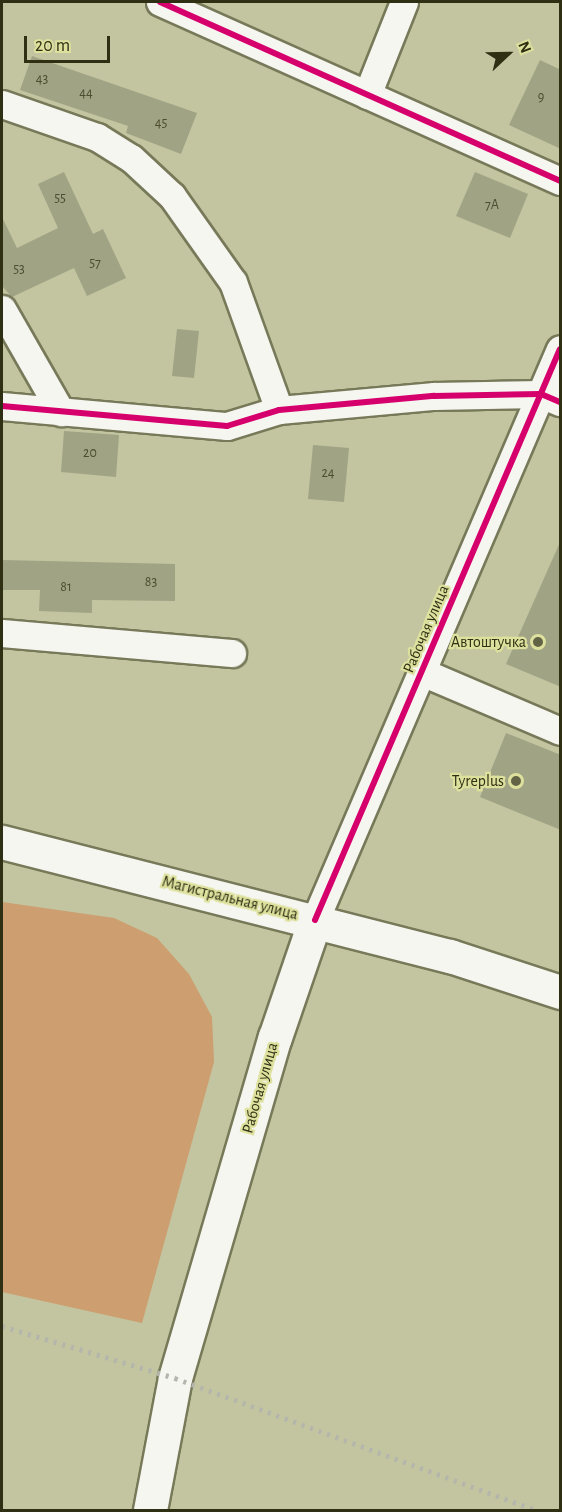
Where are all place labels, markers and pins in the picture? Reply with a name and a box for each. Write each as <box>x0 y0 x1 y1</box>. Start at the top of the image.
place label: Автоштучка <box>451 632 526 652</box>
marker: Автоштучка <box>531 635 545 649</box>
place label: Tyreplus <box>452 771 504 791</box>
marker: Tyreplus <box>509 774 523 788</box>

